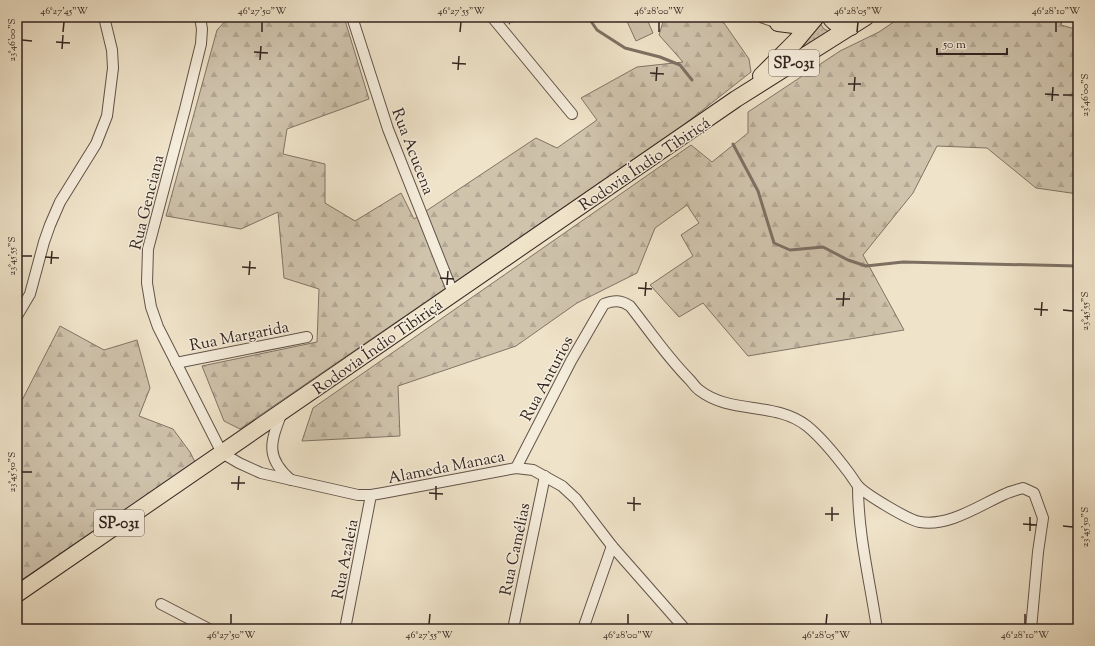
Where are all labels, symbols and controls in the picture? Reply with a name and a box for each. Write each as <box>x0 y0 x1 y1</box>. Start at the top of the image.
text: 46°27'45"W <box>40 4 88 19</box>
text: 46°27'50"W <box>238 4 286 19</box>
text: 46°27'55"W <box>437 4 485 19</box>
text: 46°28'00"W <box>634 4 684 19</box>
text: 46°28'05"W <box>834 4 882 19</box>
text: 46°28'10"W <box>1032 4 1080 19</box>
text: 23°46'00"S <box>5 18 20 62</box>
scale bar <box>937 30 1007 56</box>
text: 50 m <box>942 36 966 54</box>
road number: SP-031 <box>769 50 819 76</box>
text: 23°46'00"S <box>1078 73 1093 117</box>
street label: Rua Acucena <box>385 105 439 199</box>
street label: Rodovia Índio Tibiriçá <box>575 112 716 218</box>
street label: Rua Genciana <box>126 152 171 252</box>
text: 23°45'55"S <box>5 237 20 275</box>
text: 23°45'55"S <box>1078 292 1093 330</box>
street label: Rodovia Índio Tibiriçá <box>309 294 449 402</box>
street label: Rua Margarida <box>188 316 292 358</box>
street label: Rua Anturios <box>516 332 580 426</box>
street label: Alameda Manaca <box>386 446 507 491</box>
text: 23°45'50"S <box>5 452 20 492</box>
street label: Rua Camélias <box>495 501 537 598</box>
text: 23°45'50"S <box>1078 507 1093 547</box>
road number: SP-031 <box>94 510 144 536</box>
street label: Rua Azaleia <box>327 517 366 601</box>
text: 46°27'50"W <box>207 628 255 643</box>
text: 46°27'55"W <box>405 628 453 643</box>
text: 46°28'00"W <box>603 628 653 643</box>
text: 46°28'05"W <box>802 628 850 643</box>
text: 46°28'10"W <box>1001 628 1049 643</box>

